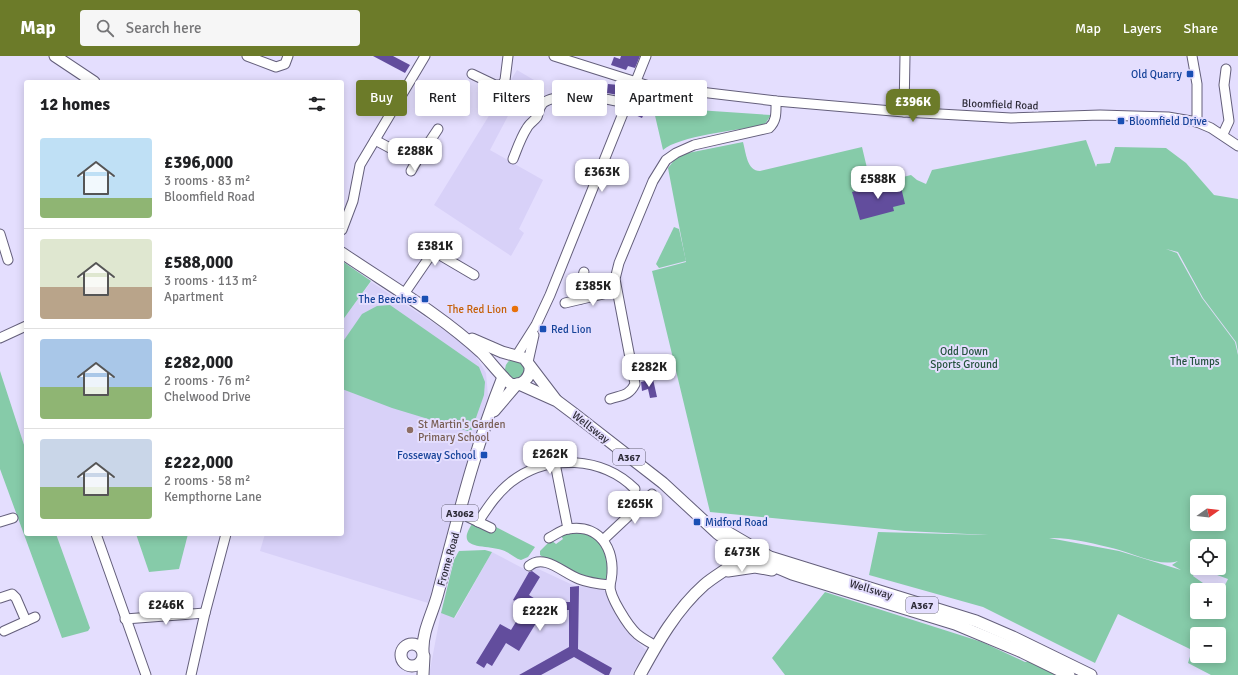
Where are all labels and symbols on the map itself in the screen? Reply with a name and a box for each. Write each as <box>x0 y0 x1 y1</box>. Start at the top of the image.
place label: Old Quarry <box>1131 68 1183 81</box>
marker: Old Quarry <box>1185 69 1195 79</box>
pin: £396K <box>885 89 941 123</box>
street label: Bloomfield Road <box>961 97 1039 112</box>
place label: Bloomfield Drive <box>1129 115 1207 128</box>
marker: Bloomfield Drive <box>1116 116 1126 126</box>
pin: £288K <box>387 138 443 172</box>
pin: £363K <box>574 159 630 193</box>
pin: £588K <box>850 166 906 200</box>
pin: £381K <box>407 233 463 267</box>
pin: £385K <box>565 273 621 307</box>
place label: The Beeches <box>359 293 417 306</box>
marker: The Beeches <box>420 294 430 304</box>
place label: The Red Lion <box>447 303 507 316</box>
marker: The Red Lion <box>510 304 520 314</box>
place label: Red Lion <box>551 323 591 336</box>
marker: Red Lion <box>538 324 548 334</box>
park label: Odd Down Sports Ground <box>930 345 998 371</box>
pin: £282K <box>621 354 677 388</box>
park label: The Tumps <box>1170 355 1220 368</box>
street label: Wellsway <box>569 409 613 447</box>
place label: St Martin's Garden Primary School <box>418 418 505 444</box>
marker: St Martin's Garden Primary School <box>405 425 415 435</box>
pin: £262K <box>522 441 578 475</box>
place label: Fosseway School <box>397 449 476 462</box>
road number: A367 <box>613 449 645 465</box>
marker: Fosseway School <box>479 450 489 460</box>
pin: £265K <box>607 491 663 525</box>
north arrow <box>1190 495 1226 531</box>
road number: A3062 <box>442 505 478 521</box>
place label: Midford Road <box>705 516 768 529</box>
marker: Midford Road <box>692 517 702 527</box>
street label: Frome Road <box>435 531 462 588</box>
pin: £473K <box>714 539 770 573</box>
street label: Wellsway <box>848 577 895 602</box>
pin: £246K <box>138 592 194 626</box>
road number: A367 <box>906 597 938 613</box>
pin: £222K <box>512 598 568 632</box>

